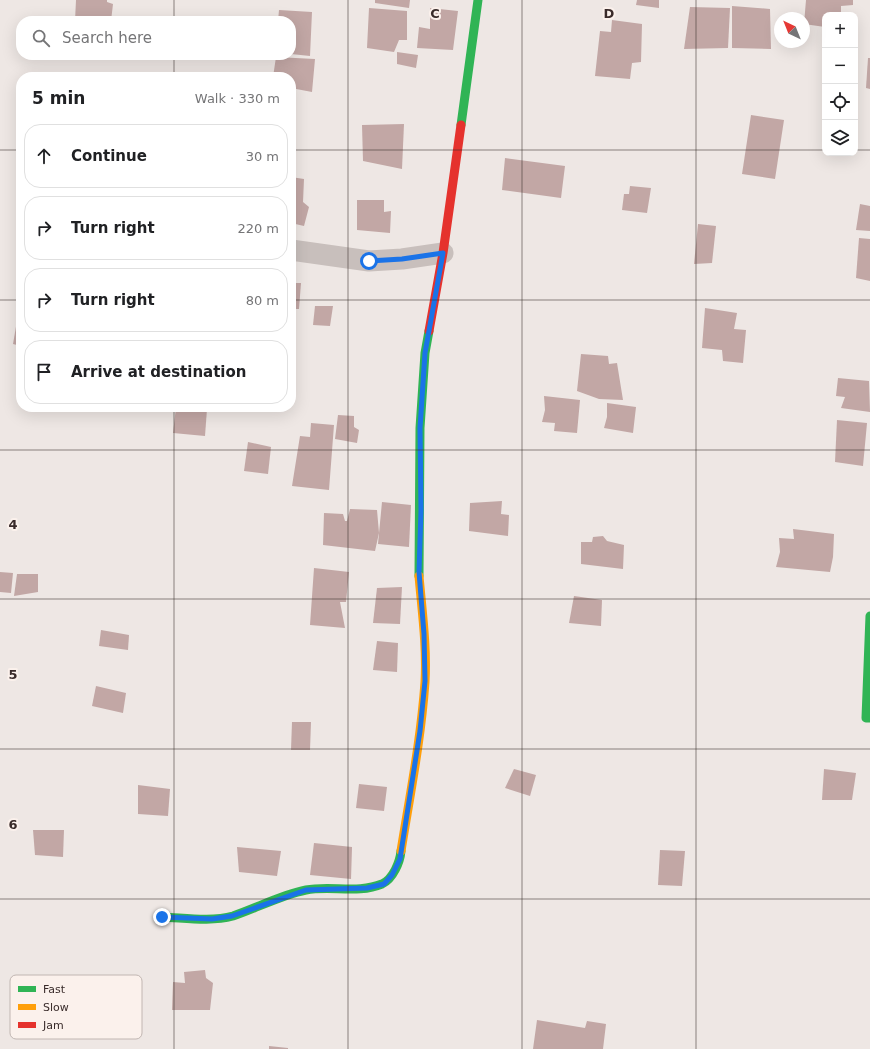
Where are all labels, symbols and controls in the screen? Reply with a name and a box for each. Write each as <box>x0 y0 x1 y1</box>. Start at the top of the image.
text: C <box>430 6 440 21</box>
text: D <box>604 6 615 21</box>
north arrow <box>774 12 810 48</box>
map controls <box>822 12 858 156</box>
button: + <box>822 12 858 48</box>
search box <box>16 16 296 60</box>
icon: search <box>30 27 52 49</box>
text: Search here <box>62 29 152 47</box>
button: − <box>822 48 858 84</box>
button: locate <box>822 84 858 120</box>
text: 5 min <box>32 88 85 108</box>
text: Walk · 330 m <box>195 91 280 106</box>
button: layers <box>822 120 858 156</box>
icon: ahead <box>33 145 55 167</box>
text: Continue <box>71 147 147 165</box>
text: 30 m <box>246 149 279 164</box>
icon: right <box>33 217 55 239</box>
text: Turn right <box>71 219 155 237</box>
text: 220 m <box>237 221 279 236</box>
route start <box>360 252 378 270</box>
icon: right <box>33 289 55 311</box>
text: Turn right <box>71 291 155 309</box>
text: 80 m <box>246 293 279 308</box>
icon: arrive <box>33 361 55 383</box>
text: Arrive at destination <box>71 363 246 381</box>
text: 4 <box>8 517 18 532</box>
text: 5 <box>8 667 18 682</box>
text: 6 <box>8 817 18 832</box>
route end <box>153 908 171 926</box>
legend <box>10 975 142 1039</box>
text: Fast <box>43 983 66 996</box>
text: Slow <box>43 1001 69 1014</box>
text: Jam <box>42 1019 64 1032</box>

